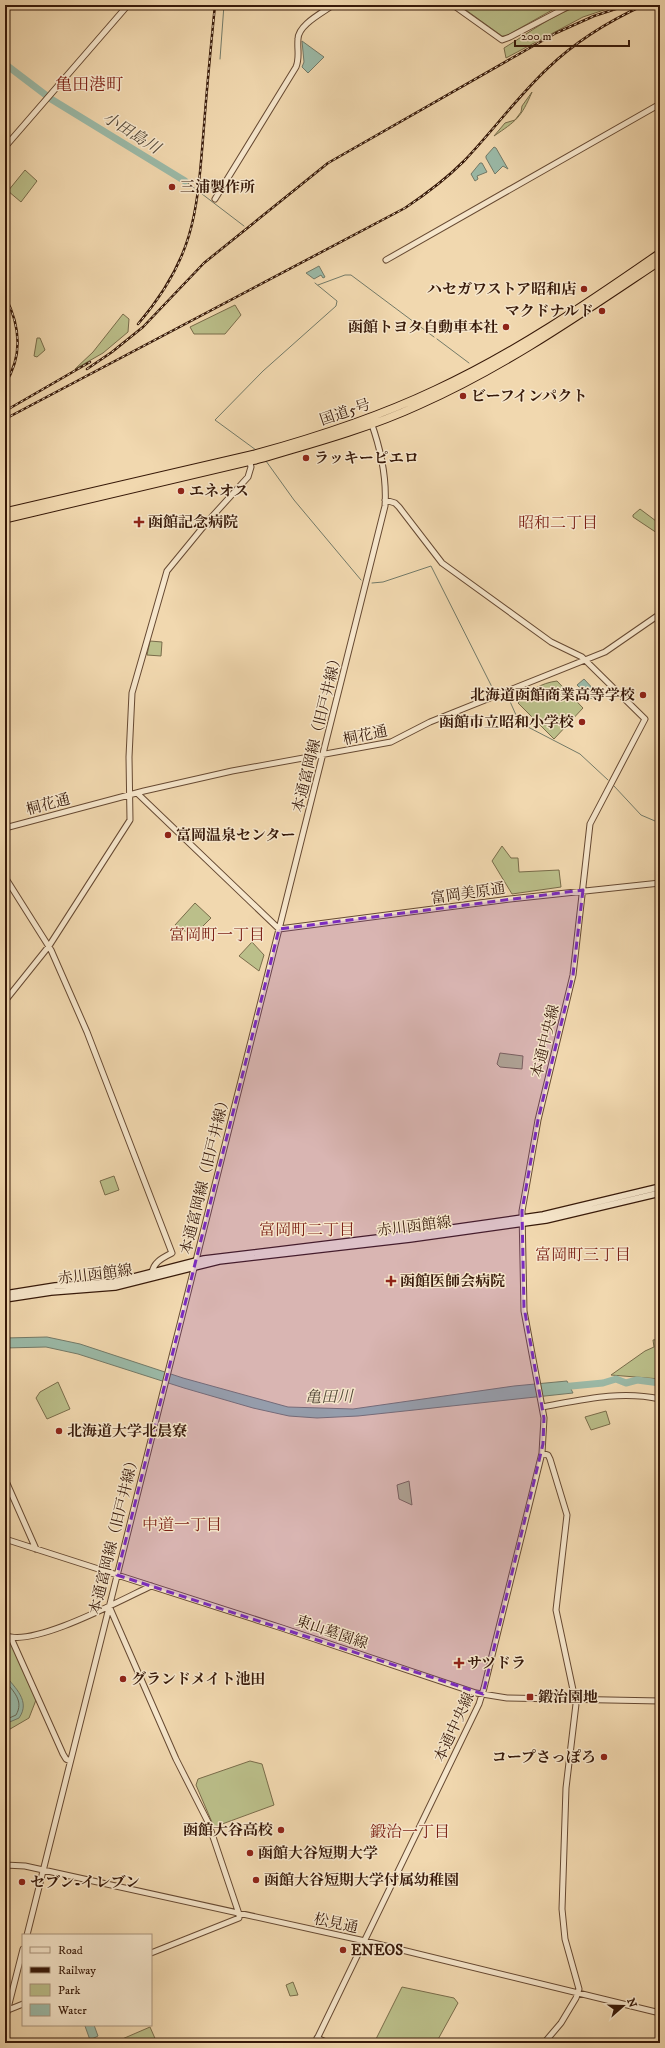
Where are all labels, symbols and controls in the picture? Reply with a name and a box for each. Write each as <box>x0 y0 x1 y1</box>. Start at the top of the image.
scale bar <box>515 22 629 48</box>
text: 200 m <box>521 29 551 44</box>
district label: 亀田港町 <box>55 74 123 96</box>
water label: 小田島川 <box>99 107 166 159</box>
place label: 三浦製作所 <box>180 178 255 197</box>
marker: 三浦製作所 <box>167 182 177 192</box>
place label: ハセガワストア昭和店 <box>427 280 576 299</box>
marker: ハセガワストア昭和店 <box>579 284 589 294</box>
place label: マクドナルド <box>505 302 594 321</box>
marker: マクドナルド <box>597 306 607 316</box>
place label: 函館トヨタ自動車本社 <box>348 318 498 337</box>
marker: 函館トヨタ自動車本社 <box>501 322 511 332</box>
place label: ビーフインパクト <box>471 387 587 406</box>
marker: ビーフインパクト <box>458 391 468 401</box>
street label: 国道5号 <box>317 395 373 430</box>
place label: ラッキーピエロ <box>314 449 419 468</box>
marker: ラッキーピエロ <box>301 453 311 463</box>
place label: エネオス <box>189 482 249 501</box>
marker: エネオス <box>176 486 186 496</box>
place label: 函館記念病院 <box>148 513 238 532</box>
district label: 昭和二丁目 <box>518 513 598 533</box>
marker: 函館記念病院 <box>133 516 145 528</box>
street label: 本通富岡線（旧戸井線） <box>288 650 347 814</box>
place label: 北海道函館商業高等学校 <box>470 686 635 705</box>
marker: 北海道函館商業高等学校 <box>638 690 648 700</box>
place label: 函館市立昭和小学校 <box>439 713 574 732</box>
marker: 函館市立昭和小学校 <box>577 717 587 727</box>
street label: 桐花通 <box>341 722 389 749</box>
street label: 桐花通 <box>24 789 72 819</box>
place label: 富岡温泉センター <box>176 826 295 845</box>
marker: 富岡温泉センター <box>163 830 173 840</box>
street label: 富岡美原通 <box>430 879 507 908</box>
district label: 富岡町一丁目 <box>169 925 265 945</box>
street label: 本通中央線 <box>527 1002 564 1080</box>
street label: 本通富岡線（旧戸井線） <box>176 1092 235 1256</box>
street label: 赤川函館線 <box>376 1212 452 1240</box>
district label: 富岡町二丁目 <box>259 1220 355 1240</box>
district label: 富岡町三丁目 <box>535 1245 631 1265</box>
street label: 赤川函館線 <box>57 1260 133 1288</box>
place label: 函館医師会病院 <box>400 1272 505 1291</box>
marker: 函館医師会病院 <box>385 1275 397 1287</box>
water label: 亀田川 <box>305 1387 355 1407</box>
place label: 北海道大学北晨寮 <box>67 1422 187 1441</box>
marker: 北海道大学北晨寮 <box>54 1426 64 1436</box>
street label: 本通富岡線（旧戸井線） <box>85 1452 144 1616</box>
district label: 中道一丁目 <box>142 1515 222 1535</box>
street label: 東山墓園線 <box>293 1611 370 1654</box>
place label: サツドラ <box>467 1654 526 1673</box>
marker: サツドラ <box>454 1658 464 1668</box>
place label: グランドメイト池田 <box>131 1670 266 1689</box>
marker: グランドメイト池田 <box>118 1674 128 1684</box>
place label: 鍛治園地 <box>538 1688 598 1707</box>
street label: 本通中央線 <box>430 1689 479 1765</box>
marker: 鍛治園地 <box>525 1692 535 1702</box>
place label: コープさっぽろ <box>492 1748 596 1767</box>
marker: コープさっぽろ <box>599 1752 609 1762</box>
place label: 函館大谷高校 <box>183 1821 273 1840</box>
district label: 鍛治一丁目 <box>370 1822 450 1842</box>
marker: 函館大谷高校 <box>276 1825 286 1835</box>
place label: 函館大谷短期大学 <box>258 1844 378 1863</box>
marker: 函館大谷短期大学 <box>245 1848 255 1858</box>
place label: 函館大谷短期大学付属幼稚園 <box>264 1871 459 1890</box>
place label: セブン-イレブン <box>30 1873 140 1892</box>
marker: 函館大谷短期大学付属幼稚園 <box>251 1875 261 1885</box>
marker: セブン-イレブン <box>17 1877 27 1887</box>
street label: 松見通 <box>312 1910 360 1937</box>
legend <box>22 1934 152 2026</box>
place label: ENEOS <box>351 1941 403 1960</box>
text: Road <box>58 1943 83 1958</box>
marker: ENEOS <box>338 1945 348 1955</box>
text: Railway <box>58 1963 96 1978</box>
text: Park <box>58 1983 80 1998</box>
north arrow <box>603 1986 643 2026</box>
text: N <box>623 1996 640 2010</box>
text: Water <box>57 2003 87 2018</box>

